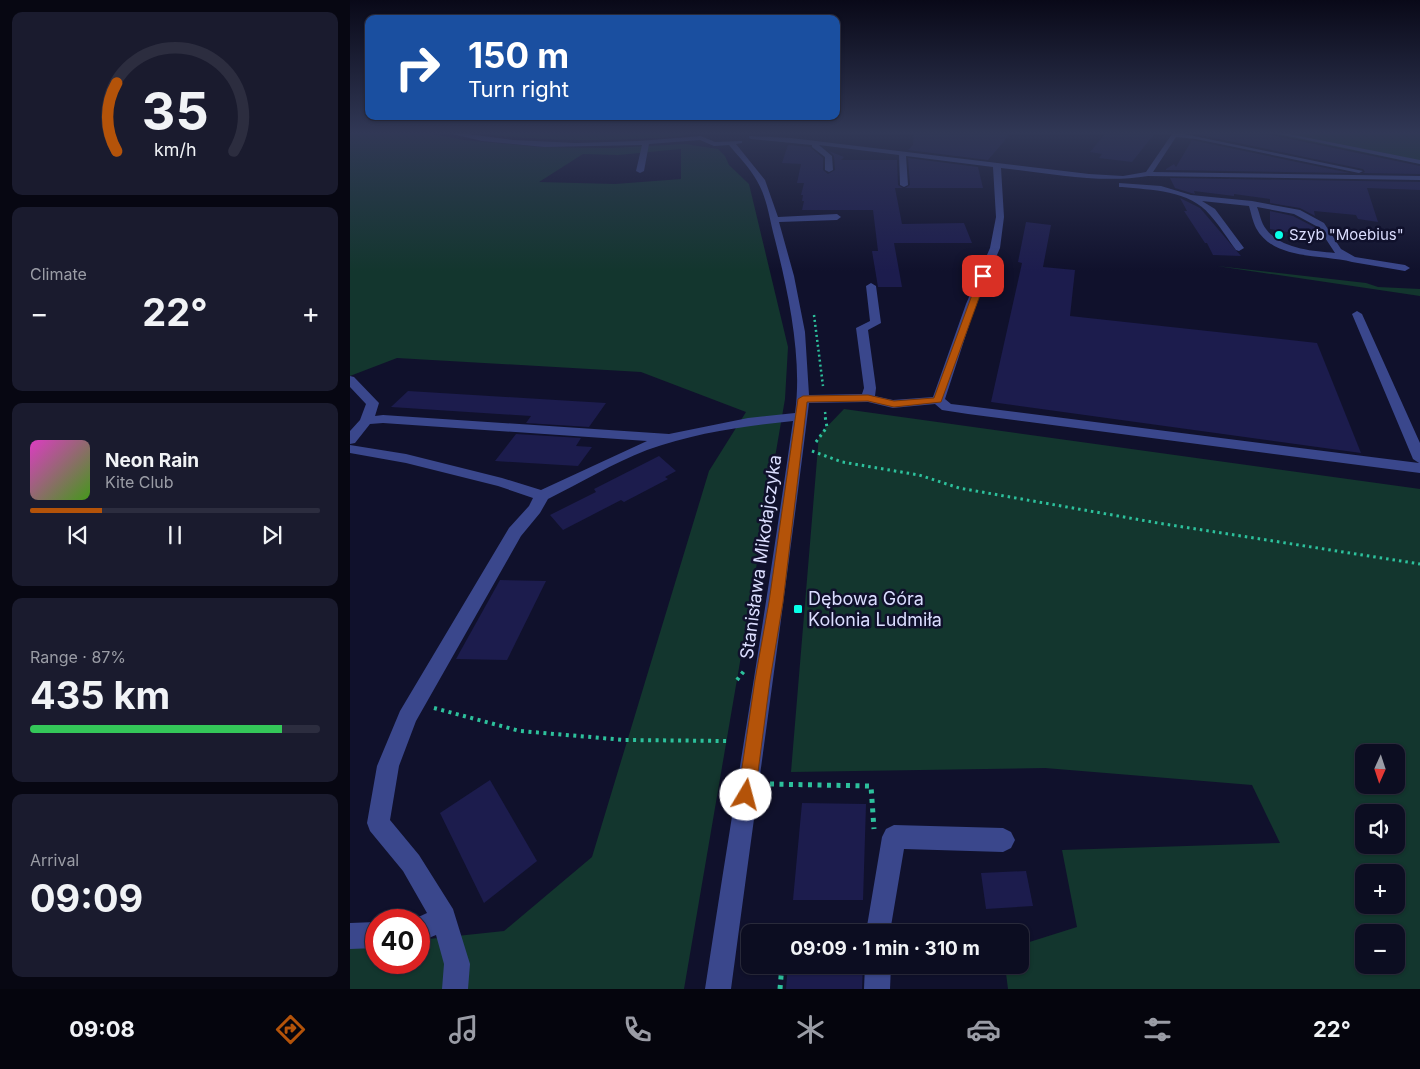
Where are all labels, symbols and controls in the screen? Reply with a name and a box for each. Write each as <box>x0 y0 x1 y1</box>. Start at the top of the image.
text: 150 m <box>468 34 569 76</box>
icon: right <box>385 35 450 100</box>
text: Turn right <box>468 76 569 102</box>
text: 35 <box>142 80 208 143</box>
text: km/h <box>154 139 196 160</box>
place label: Szyb "Moebius" <box>1289 225 1404 244</box>
marker: Szyb "Moebius" <box>1273 229 1285 241</box>
pin <box>962 255 1004 297</box>
icon: arrive <box>969 262 997 290</box>
text: Climate <box>30 264 87 284</box>
text: 22° <box>142 289 208 335</box>
text: − <box>30 296 49 330</box>
text: + <box>301 296 320 330</box>
text: Neon Rain <box>105 449 199 472</box>
street label: Stanisława Mikołajczyka <box>736 453 785 661</box>
text: Kite Club <box>105 472 174 492</box>
icon: previous <box>64 521 92 549</box>
icon: pause <box>161 521 189 549</box>
icon: next <box>258 521 286 549</box>
place label: Dębowa Góra Kolonia Ludmiła <box>808 588 942 630</box>
marker: Dębowa Góra Kolonia Ludmiła <box>792 603 804 615</box>
text: Range · 87% <box>30 647 126 667</box>
text: 435 km <box>30 672 170 718</box>
north arrow <box>1355 744 1405 794</box>
map controls <box>1355 744 1405 974</box>
position arrow <box>719 768 771 820</box>
button: sound <box>1355 804 1405 854</box>
text: Arrival <box>30 850 79 870</box>
button: + <box>1355 864 1405 914</box>
text: 09:09 <box>30 875 143 921</box>
speed limit sign: 40 <box>365 909 430 974</box>
button: − <box>1355 924 1405 974</box>
text: 09:09 · 1 min · 310 m <box>790 937 980 960</box>
icon: directions <box>273 1012 308 1047</box>
icon: music <box>446 1012 481 1047</box>
icon: phone <box>620 1012 655 1047</box>
icon: climate <box>793 1012 828 1047</box>
icon: car <box>966 1012 1001 1047</box>
icon: filters <box>1140 1012 1175 1047</box>
text: 09:08 <box>69 1016 135 1042</box>
text: 22° <box>1313 1016 1351 1042</box>

